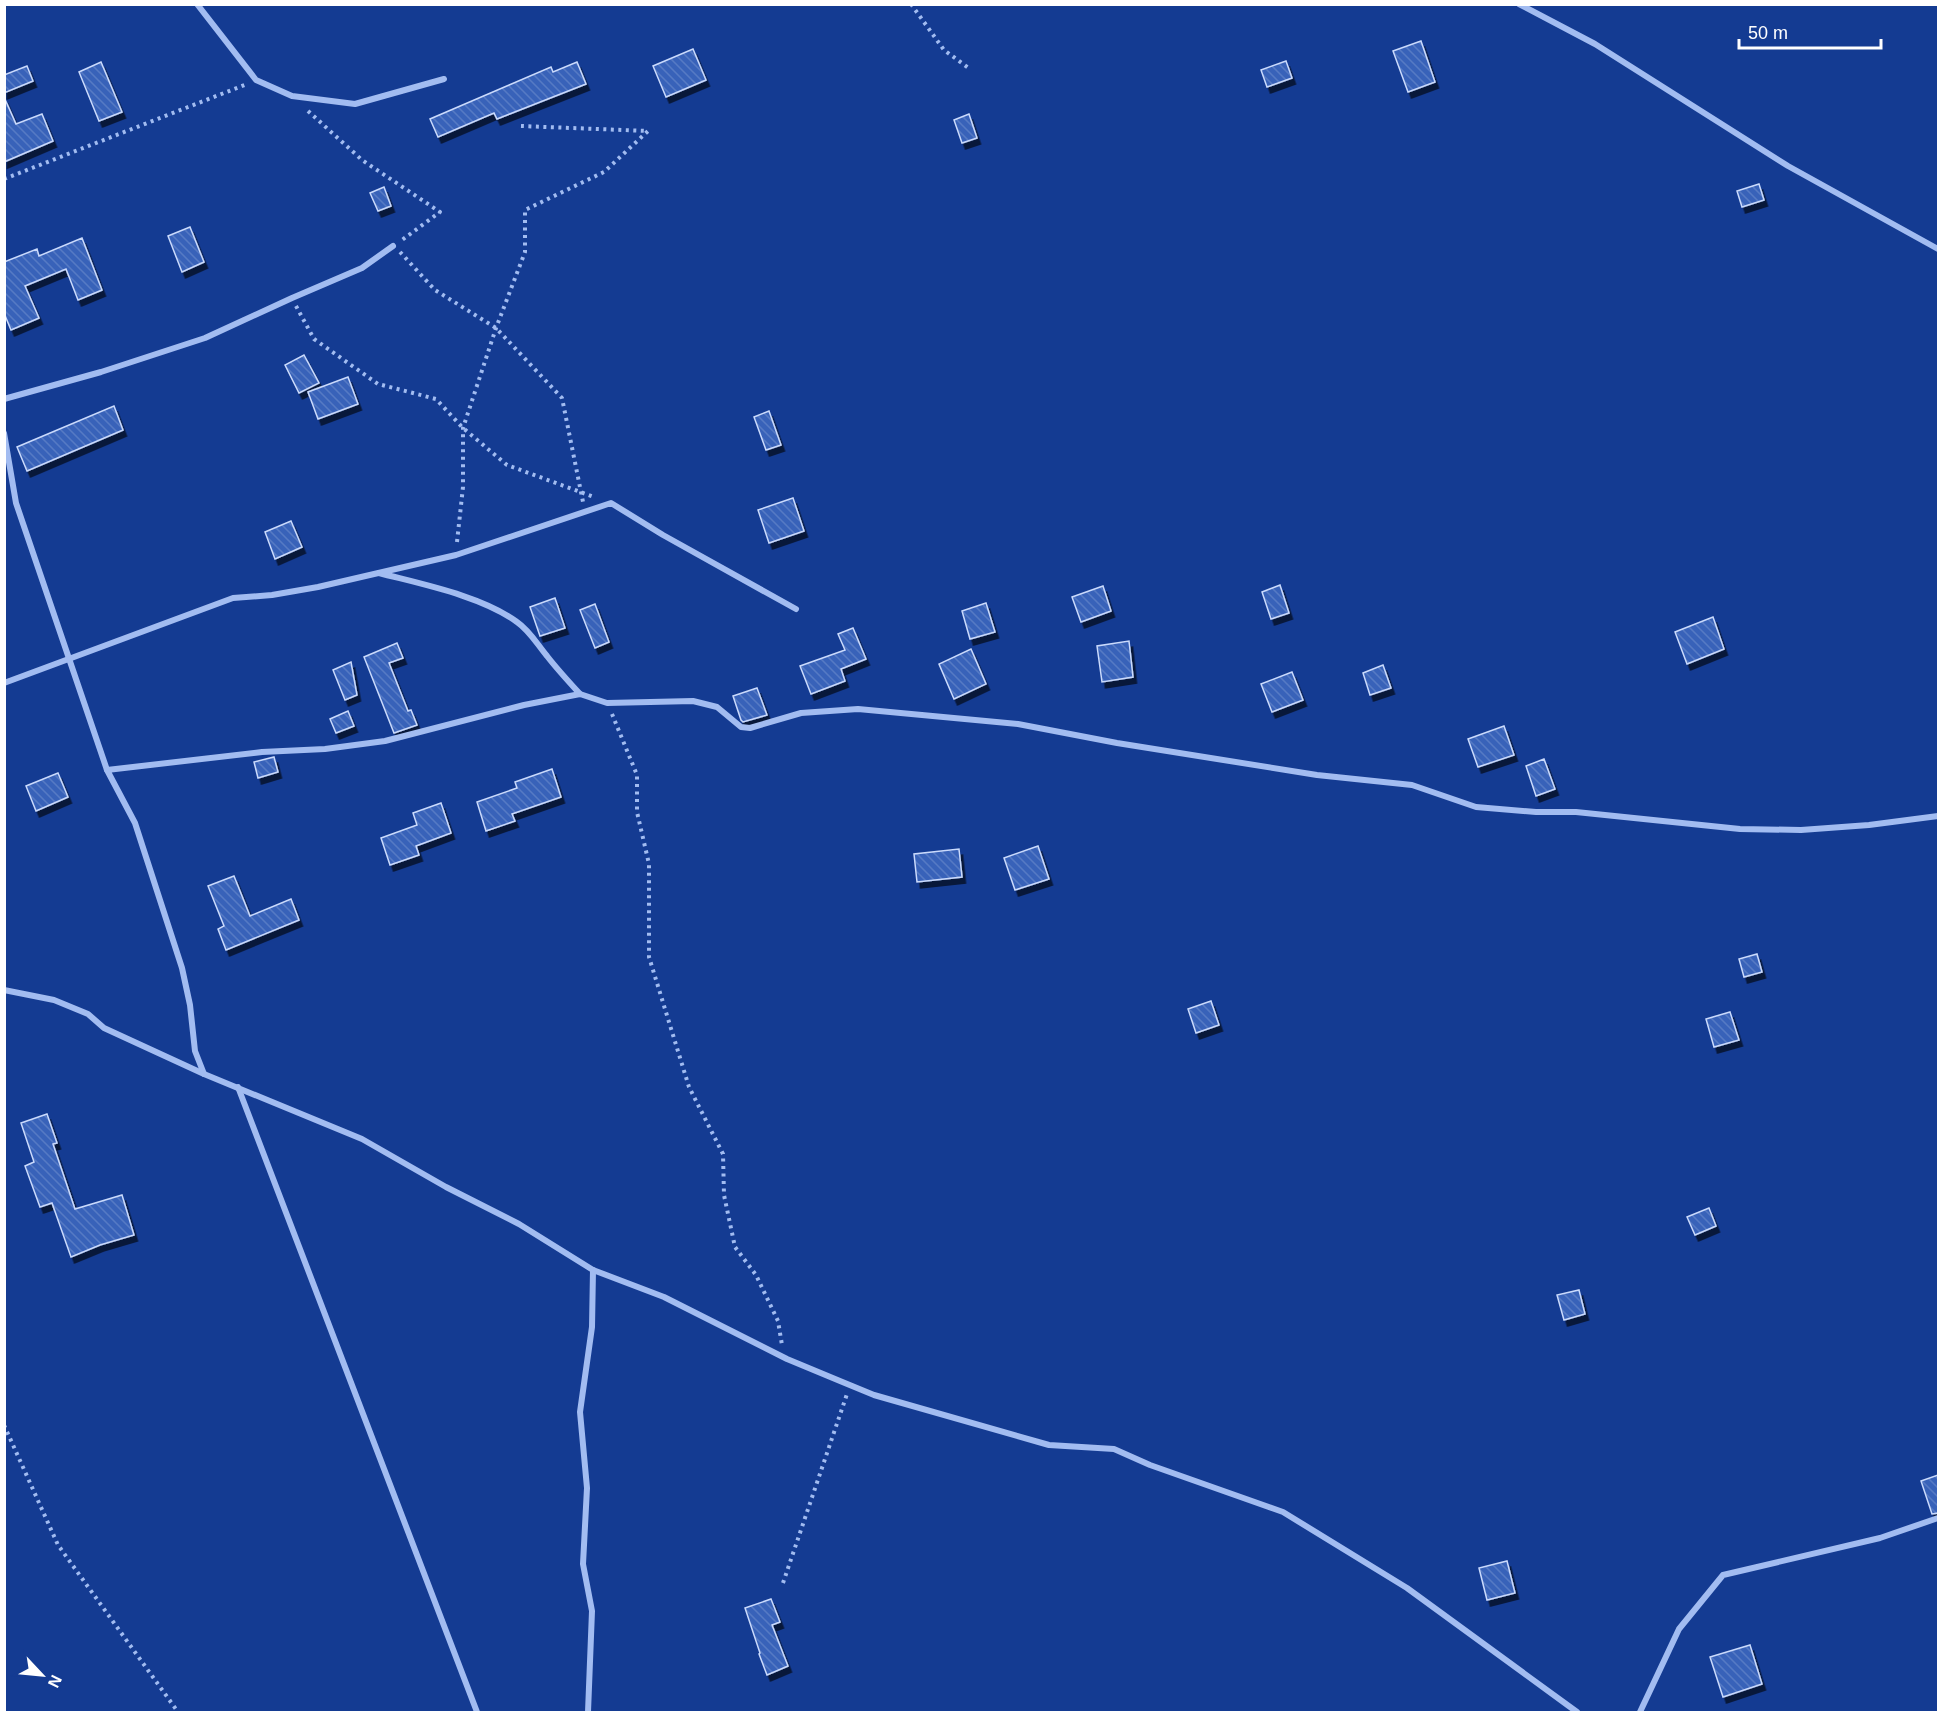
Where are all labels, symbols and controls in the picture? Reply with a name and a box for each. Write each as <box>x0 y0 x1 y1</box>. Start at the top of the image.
scale bar <box>1739 12 1882 50</box>
text: 50 m <box>1748 23 1788 43</box>
north arrow <box>12 1645 72 1705</box>
text: N <box>45 1672 65 1690</box>

